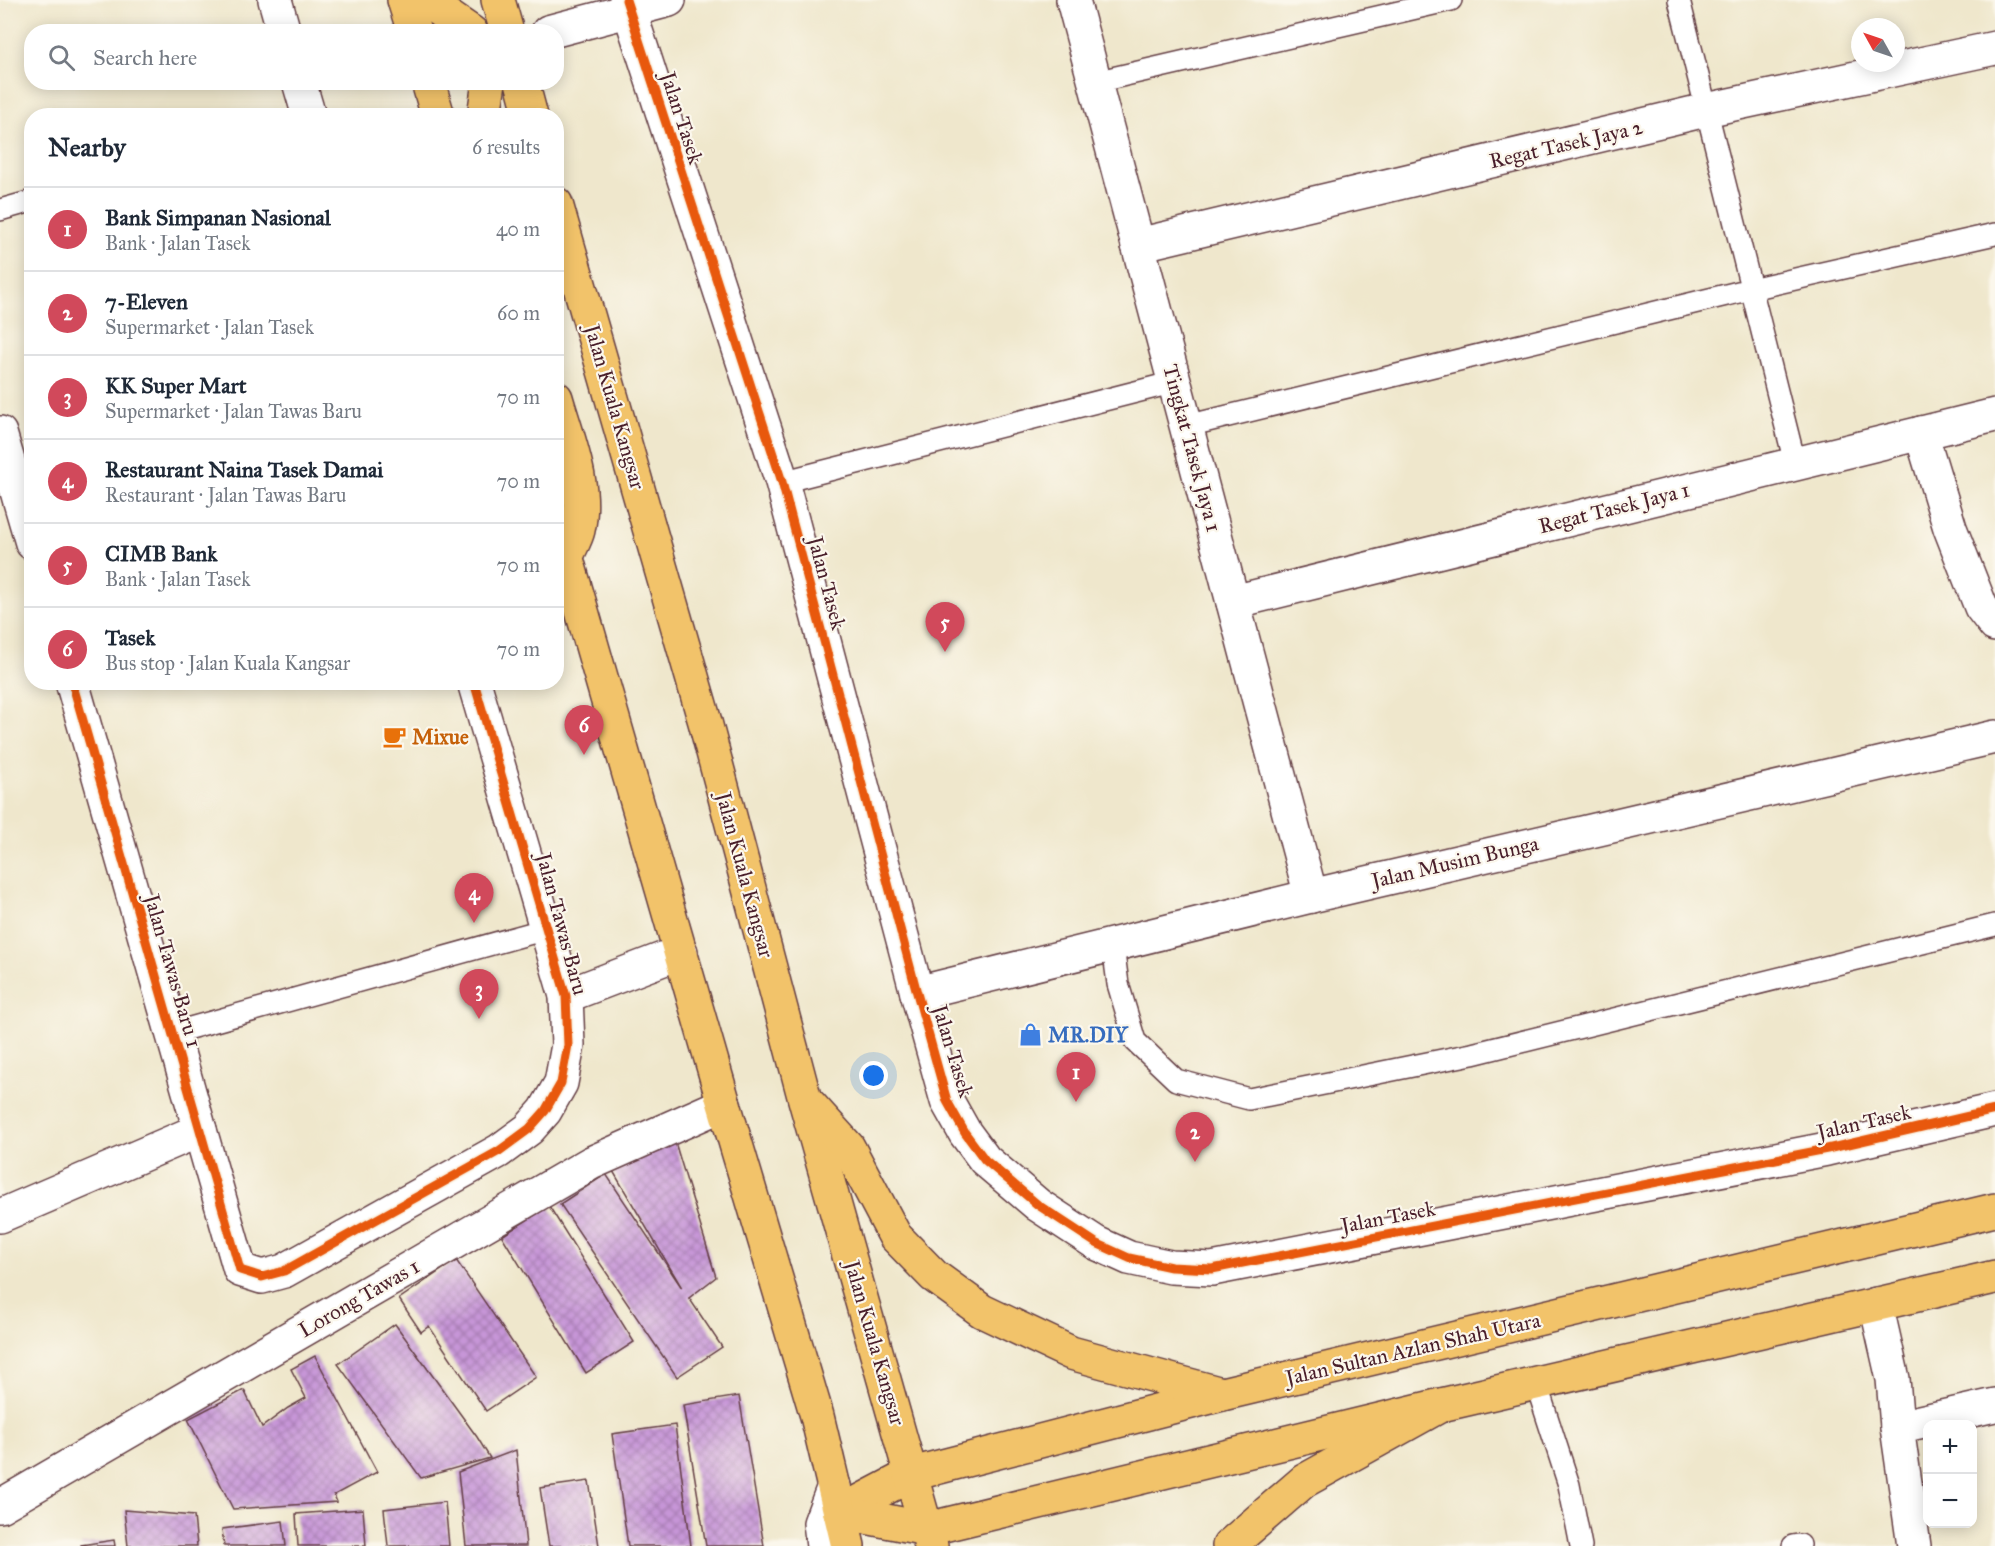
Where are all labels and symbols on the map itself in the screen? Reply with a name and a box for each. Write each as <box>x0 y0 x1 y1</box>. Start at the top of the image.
north arrow <box>1851 18 1905 72</box>
street label: Jalan Tasek <box>654 67 709 168</box>
street label: Regat Tasek Jaya 2 <box>1487 114 1646 174</box>
street label: Jalan Kuala Kangsar <box>578 320 651 493</box>
street label: Tingkat Tasek Jaya 1 <box>1157 361 1227 535</box>
street label: Regat Tasek Jaya 1 <box>1536 477 1692 539</box>
street label: Jalan Tasek <box>802 532 852 633</box>
pin: 5 <box>926 602 964 652</box>
pin: 6 <box>564 706 604 755</box>
cafe icon: Mixue <box>381 724 407 750</box>
place label: Mixue <box>412 724 469 750</box>
street label: Jalan Kuala Kangsar <box>710 787 780 961</box>
street label: Jalan Musim Bunga <box>1367 830 1541 894</box>
street label: Jalan Tawas Baru <box>530 848 593 998</box>
pin: 4 <box>454 874 494 923</box>
street label: Jalan Tawas Baru 1 <box>138 889 207 1051</box>
pin: 3 <box>460 970 498 1019</box>
street label: Jalan Tasek <box>926 1000 979 1101</box>
shop icon: MR.DIY <box>1017 1022 1043 1048</box>
place label: MR.DIY <box>1048 1022 1130 1048</box>
pin: 1 <box>1056 1052 1096 1102</box>
your location <box>859 1061 888 1090</box>
street label: Jalan Tasek <box>1813 1099 1914 1146</box>
pin: 2 <box>1176 1112 1214 1162</box>
street label: Jalan Tasek <box>1337 1195 1438 1239</box>
street label: Lorong Tawas 1 <box>294 1253 424 1343</box>
street label: Jalan Kuala Kangsar <box>838 1256 911 1429</box>
street label: Jalan Sultan Azlan Shah Utara <box>1281 1307 1543 1391</box>

